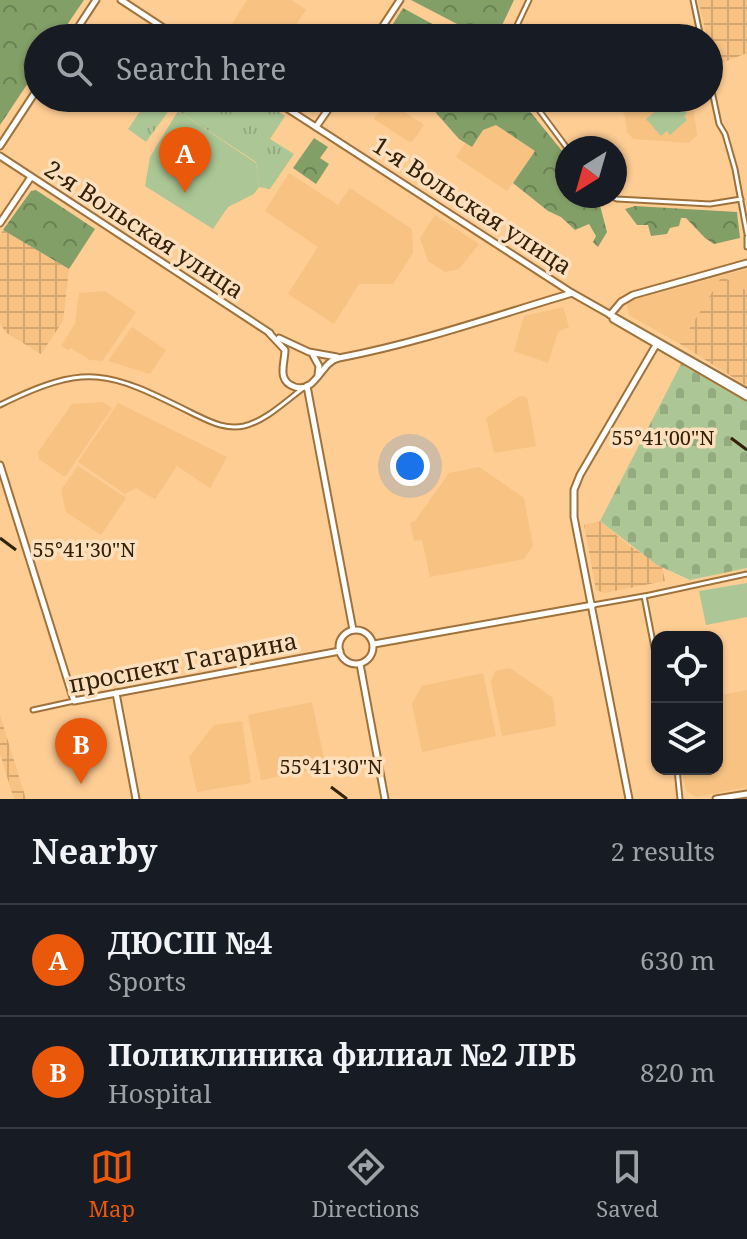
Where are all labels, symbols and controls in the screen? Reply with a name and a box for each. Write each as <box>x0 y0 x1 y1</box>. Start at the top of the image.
search box <box>24 24 723 112</box>
icon: search <box>52 46 96 90</box>
text: Search here <box>116 48 286 89</box>
pin: A <box>159 127 211 193</box>
street label: 1-я Вольская улица <box>367 128 579 282</box>
north arrow <box>555 136 627 208</box>
street label: 2-я Вольская улица <box>39 152 251 306</box>
text: 55°41'00"N <box>612 424 714 451</box>
your location <box>390 446 430 486</box>
text: 55°41'30"N <box>33 536 135 563</box>
street label: проспект Гагарина <box>66 623 300 700</box>
map controls <box>651 631 723 775</box>
button: locate <box>651 631 723 703</box>
button: layers <box>651 703 723 775</box>
pin: B <box>55 718 107 784</box>
text: 55°41'30"N <box>280 753 382 780</box>
text: Nearby <box>32 828 158 874</box>
text: 2 results <box>610 833 715 869</box>
text: ДЮСШ №4 <box>108 922 272 963</box>
text: A <box>48 942 68 978</box>
text: 630 m <box>640 942 715 978</box>
text: Sports <box>108 963 186 999</box>
text: Поликлиника филиал №2 ЛРБ <box>108 1034 576 1075</box>
text: B <box>49 1054 67 1090</box>
text: 820 m <box>640 1054 715 1090</box>
text: Hospital <box>108 1075 211 1111</box>
tab: Map <box>88 1145 135 1223</box>
tab: Directions <box>312 1145 419 1223</box>
tab: Saved <box>596 1145 659 1223</box>

